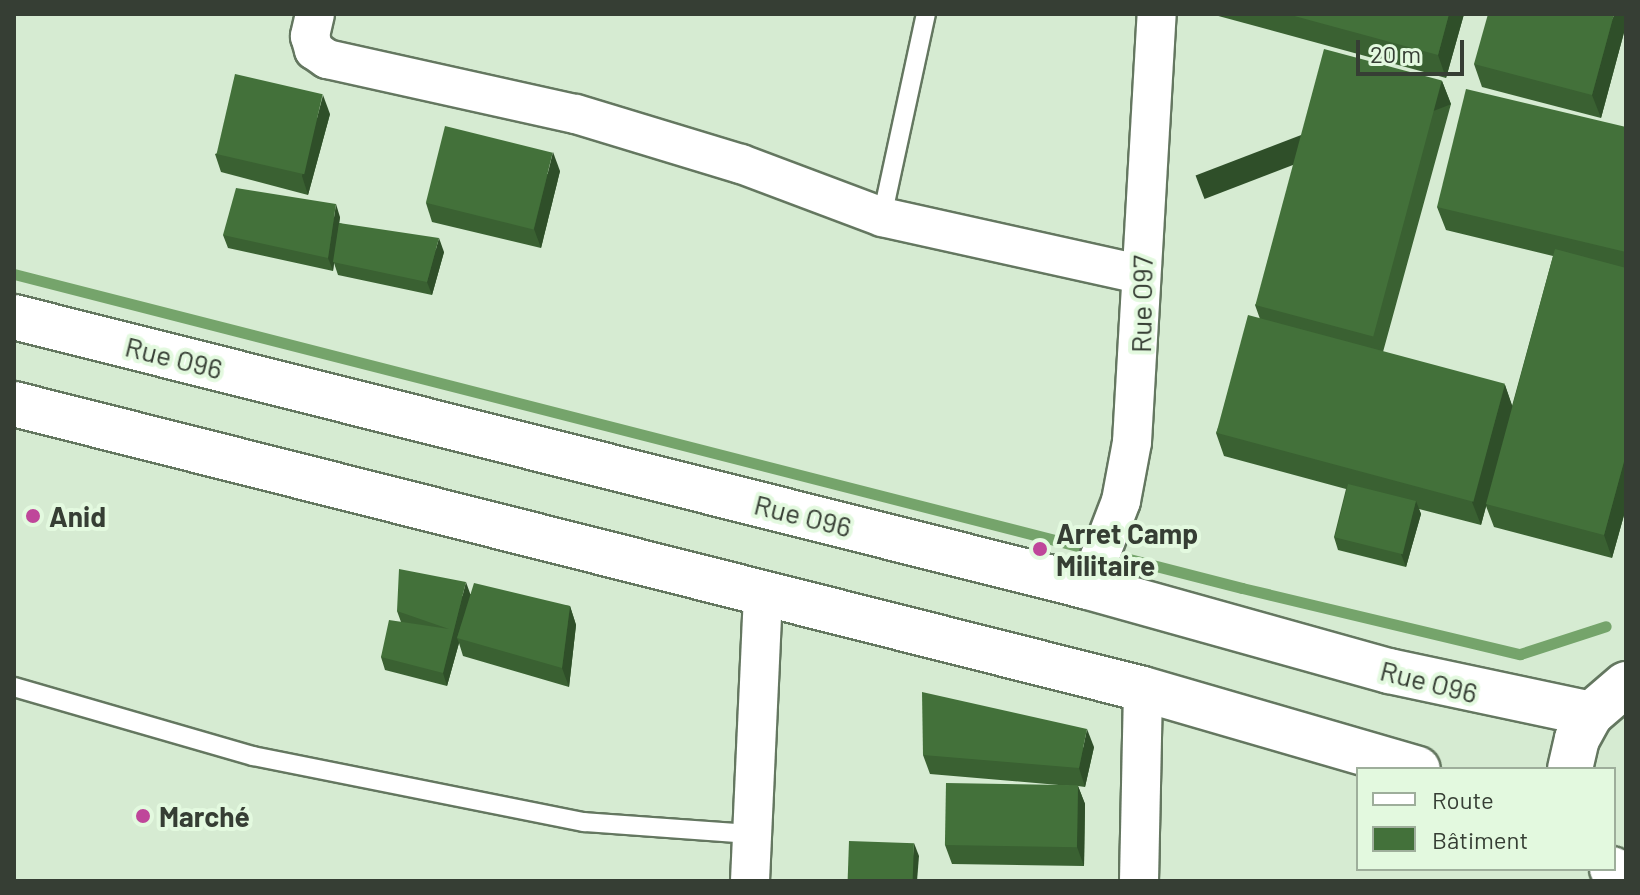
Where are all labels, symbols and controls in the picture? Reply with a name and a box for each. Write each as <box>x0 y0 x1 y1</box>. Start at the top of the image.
scale bar <box>1360 24 1468 74</box>
text: 20 m <box>1370 39 1421 68</box>
street label: Rue O97 <box>1123 255 1159 353</box>
street label: Rue O96 <box>122 329 226 385</box>
street label: Rue O96 <box>751 487 855 543</box>
place label: Anid <box>49 499 106 533</box>
marker: Anid <box>24 507 42 525</box>
place label: Arret Camp Militaire <box>1056 516 1198 582</box>
marker: Arret Camp Militaire <box>1031 540 1049 558</box>
street label: Rue O96 <box>1377 653 1481 709</box>
legend <box>1356 767 1616 871</box>
text: Route <box>1432 785 1494 814</box>
place label: Marché <box>159 799 250 833</box>
marker: Marché <box>134 807 152 825</box>
text: Bâtiment <box>1432 825 1528 854</box>

